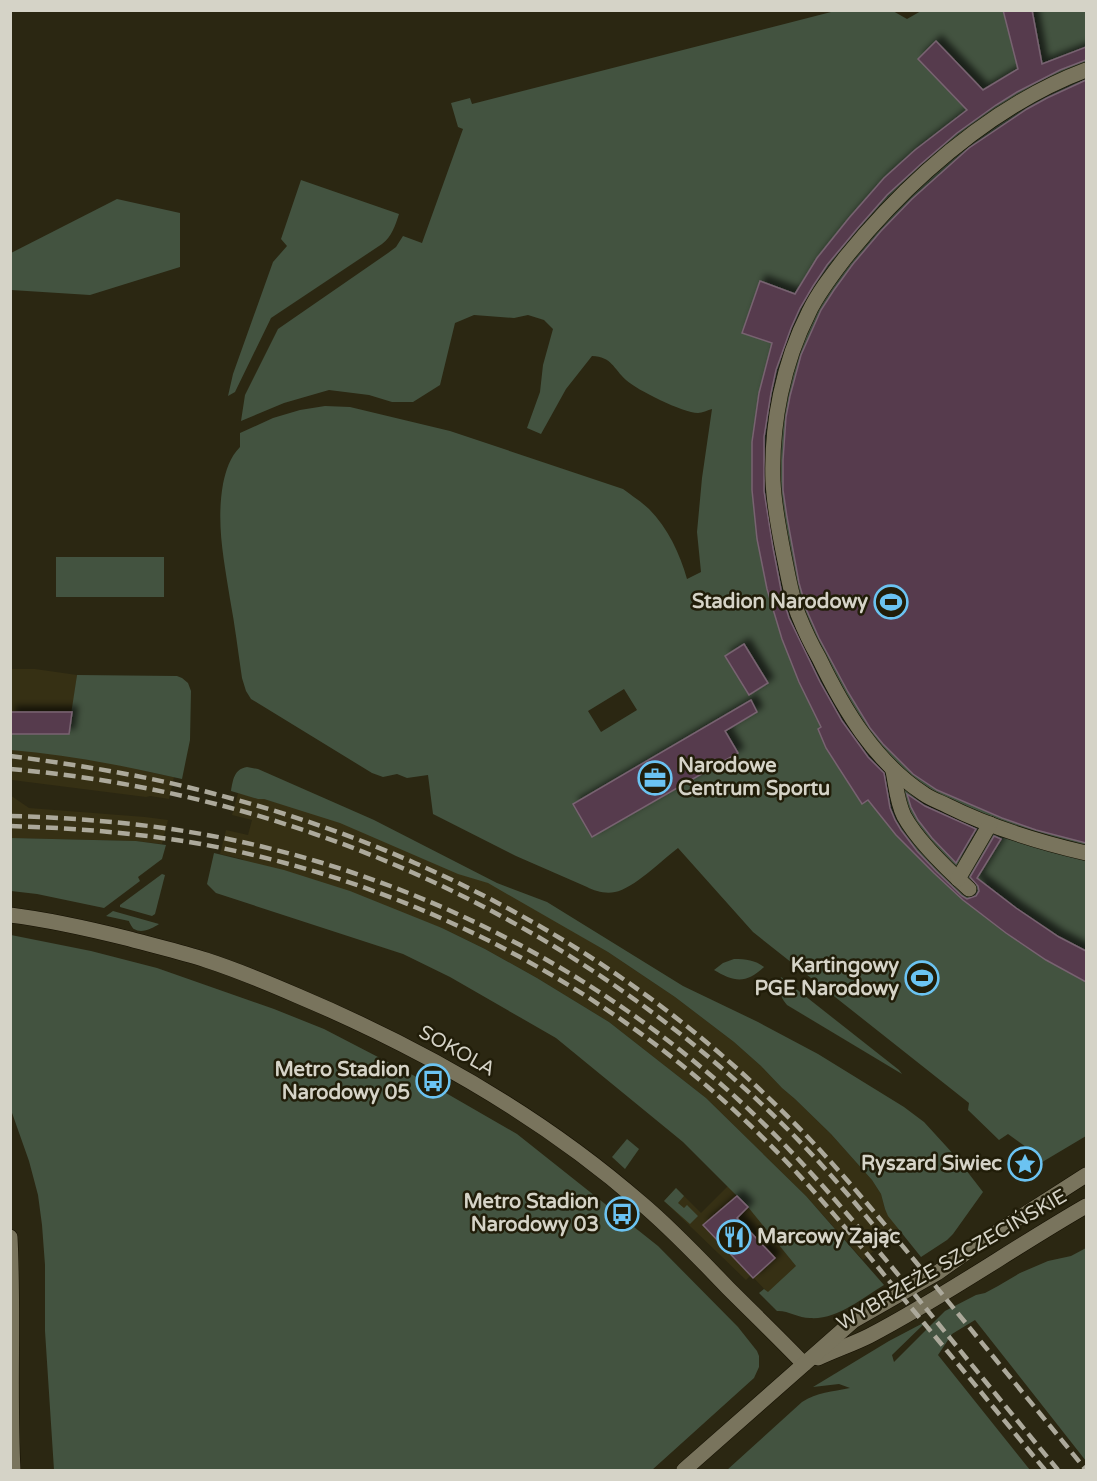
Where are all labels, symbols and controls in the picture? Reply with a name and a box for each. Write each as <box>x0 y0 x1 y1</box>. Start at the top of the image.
sports icon: Stadion Narodowy <box>873 584 909 620</box>
place label: Stadion Narodowy <box>692 590 868 614</box>
place label: Narodowe Centrum Sportu <box>678 754 830 801</box>
office icon: Narodowe Centrum Sportu <box>637 760 673 796</box>
place label: Kartingowy PGE Narodowy <box>754 954 899 1001</box>
sports icon: Kartingowy PGE Narodowy <box>904 960 940 996</box>
street label: SOKOLA <box>415 1020 499 1082</box>
place label: Metro Stadion Narodowy 05 <box>275 1058 410 1105</box>
bus stop icon: Metro Stadion Narodowy 05 <box>415 1063 451 1099</box>
place icon: Ryszard Siwiec <box>1007 1146 1043 1182</box>
place label: Ryszard Siwiec <box>861 1152 1002 1176</box>
street label: WYBRZEŻE SZCZECIŃSKIE <box>832 1183 1071 1336</box>
place label: Metro Stadion Narodowy 03 <box>464 1190 599 1237</box>
bus stop icon: Metro Stadion Narodowy 03 <box>604 1196 640 1232</box>
restaurant icon: Marcowy Zając <box>716 1219 752 1255</box>
place label: Marcowy Zając <box>757 1225 900 1249</box>

